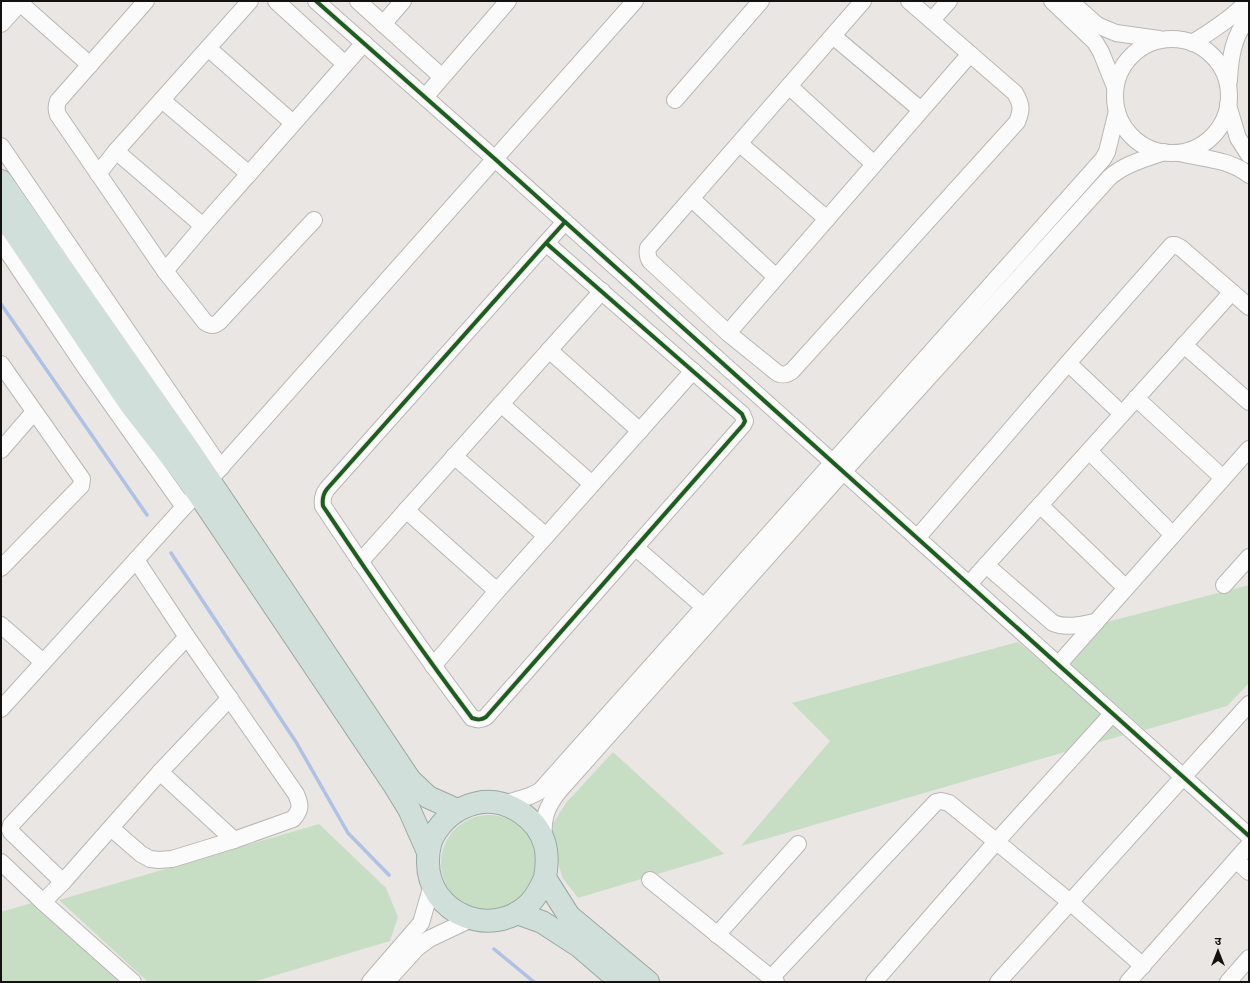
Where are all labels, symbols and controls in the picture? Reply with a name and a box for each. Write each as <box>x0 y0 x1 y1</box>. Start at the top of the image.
north arrow <box>1198 931 1238 971</box>
text: उ <box>1215 934 1222 948</box>

